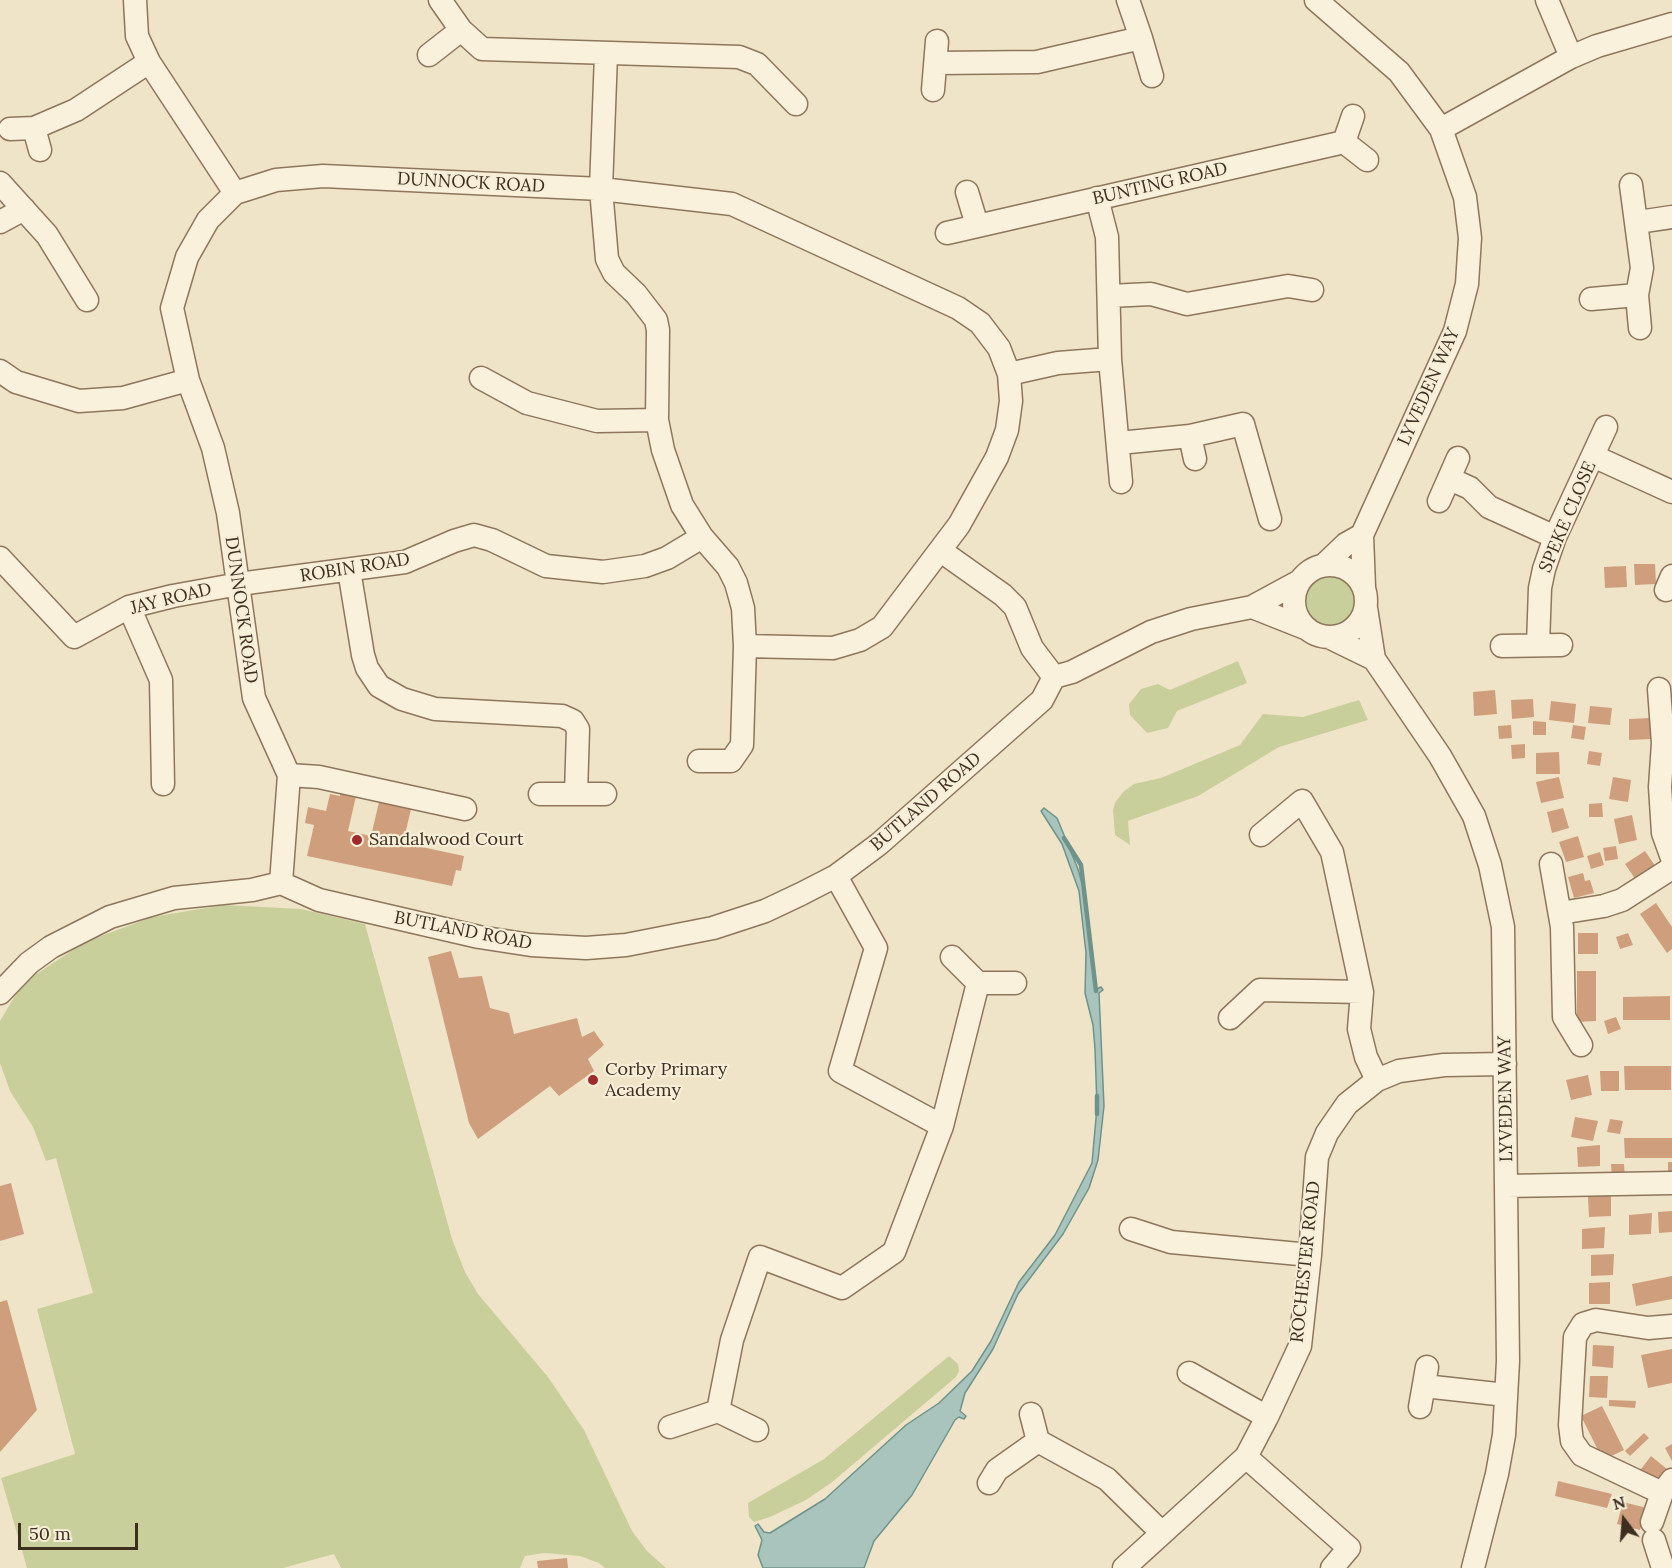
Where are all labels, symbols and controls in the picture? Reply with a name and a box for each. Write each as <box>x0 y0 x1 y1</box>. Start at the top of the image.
street label: BUNTING ROAD <box>1090 158 1230 210</box>
street label: DUNNOCK ROAD <box>396 168 546 198</box>
street label: LYVEDEN WAY <box>1393 325 1465 449</box>
street label: SPEKE CLOSE <box>1535 458 1601 576</box>
street label: DUNNOCK ROAD <box>220 535 262 685</box>
street label: ROBIN ROAD <box>298 549 412 587</box>
street label: JAY ROAD <box>128 578 214 620</box>
street label: BUTLAND ROAD <box>866 748 986 856</box>
place label: Sandalwood Court <box>369 829 524 851</box>
marker: Sandalwood Court <box>350 833 364 847</box>
street label: BUTLAND ROAD <box>392 907 534 955</box>
street label: LYVEDEN WAY <box>1494 1036 1518 1162</box>
place label: Corby Primary Academy <box>605 1059 727 1102</box>
marker: Corby Primary Academy <box>586 1073 600 1087</box>
street label: ROCHESTER ROAD <box>1287 1180 1325 1344</box>
north arrow <box>1594 1490 1654 1550</box>
text: N <box>1610 1491 1628 1514</box>
scale bar <box>21 1511 141 1549</box>
text: 50 m <box>29 1522 71 1545</box>

